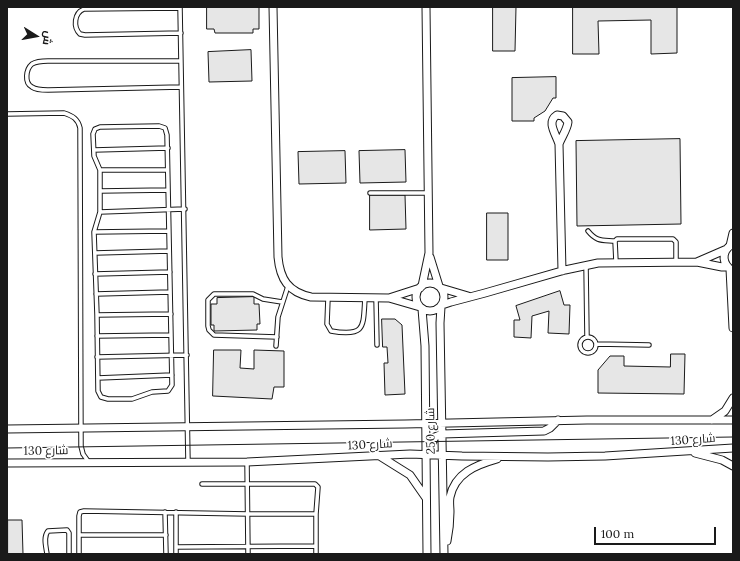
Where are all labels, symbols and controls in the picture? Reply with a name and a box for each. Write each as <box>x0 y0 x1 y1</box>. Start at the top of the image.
north arrow <box>16 16 56 56</box>
text: ش <box>40 30 56 47</box>
street label: شارع 250 <box>423 407 439 455</box>
street label: شارع 130 <box>670 431 716 449</box>
street label: شارع 130 <box>347 437 393 453</box>
street label: شارع 130 <box>23 443 69 459</box>
scale bar <box>596 519 718 545</box>
text: 100 m <box>601 526 634 541</box>

